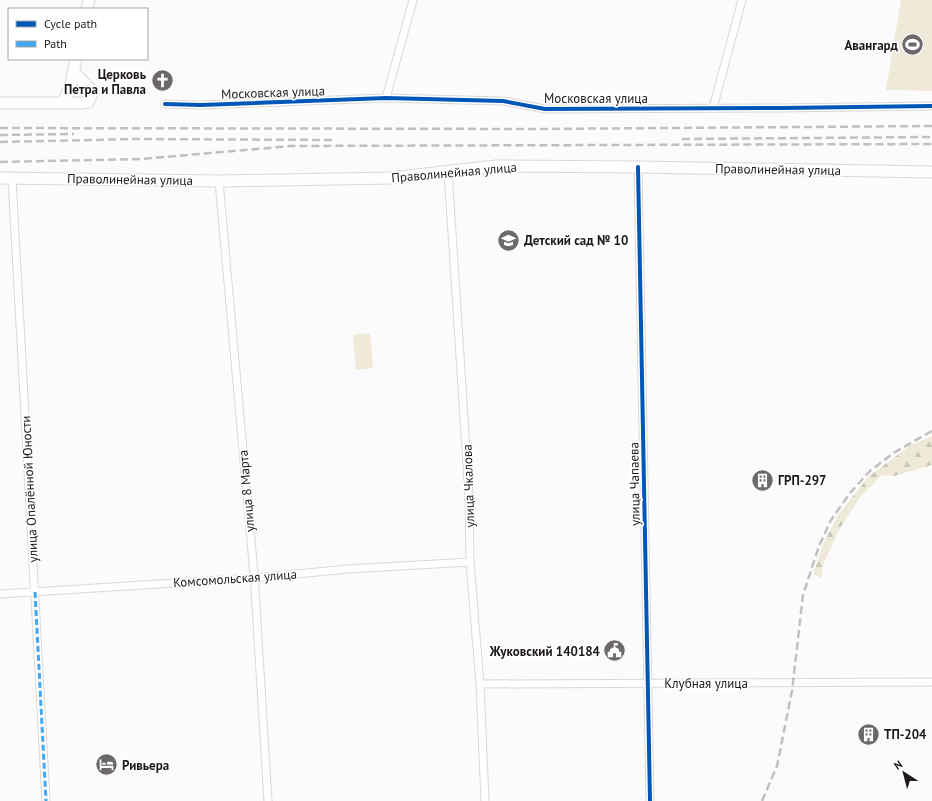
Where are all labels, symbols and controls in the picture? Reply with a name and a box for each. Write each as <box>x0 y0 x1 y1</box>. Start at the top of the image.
legend <box>8 8 148 60</box>
text: Cycle path <box>44 16 97 31</box>
sports icon: Авангард <box>900 32 926 58</box>
text: Path <box>44 36 67 51</box>
place label: Авангард <box>844 37 899 54</box>
place label: Церковь Петра и Павла <box>64 66 147 98</box>
church icon: Церковь Петра и Павла <box>149 68 175 94</box>
street label: Московская улица <box>221 82 325 103</box>
street label: Московская улица <box>544 90 648 107</box>
street label: Праволинейная улица <box>391 159 518 186</box>
street label: Праволинейная улица <box>715 160 841 179</box>
street label: Праволинейная улица <box>67 170 193 189</box>
school or university icon: Детский сад № 10 <box>496 227 522 253</box>
place label: Детский сад № 10 <box>524 232 628 249</box>
street label: улица Опалённой Юности <box>17 415 42 563</box>
street label: улица Чапаева <box>625 442 644 526</box>
street label: улица Чкалова <box>459 444 478 528</box>
street label: улица 8 Марта <box>234 449 259 533</box>
building icon: ГРП-297 <box>749 467 775 493</box>
place label: ГРП-297 <box>778 472 827 489</box>
street label: Комсомольская улица <box>173 566 297 591</box>
public building icon: Жуковский 140184 <box>602 638 628 664</box>
place label: Жуковский 140184 <box>489 643 601 660</box>
street label: Клубная улица <box>664 675 748 692</box>
building icon: ТП-204 <box>855 721 881 747</box>
place label: ТП-204 <box>884 726 927 743</box>
hotel icon: Ривьера <box>93 752 119 778</box>
north arrow <box>884 753 924 793</box>
place label: Ривьера <box>122 757 169 774</box>
text: N <box>891 757 905 773</box>

